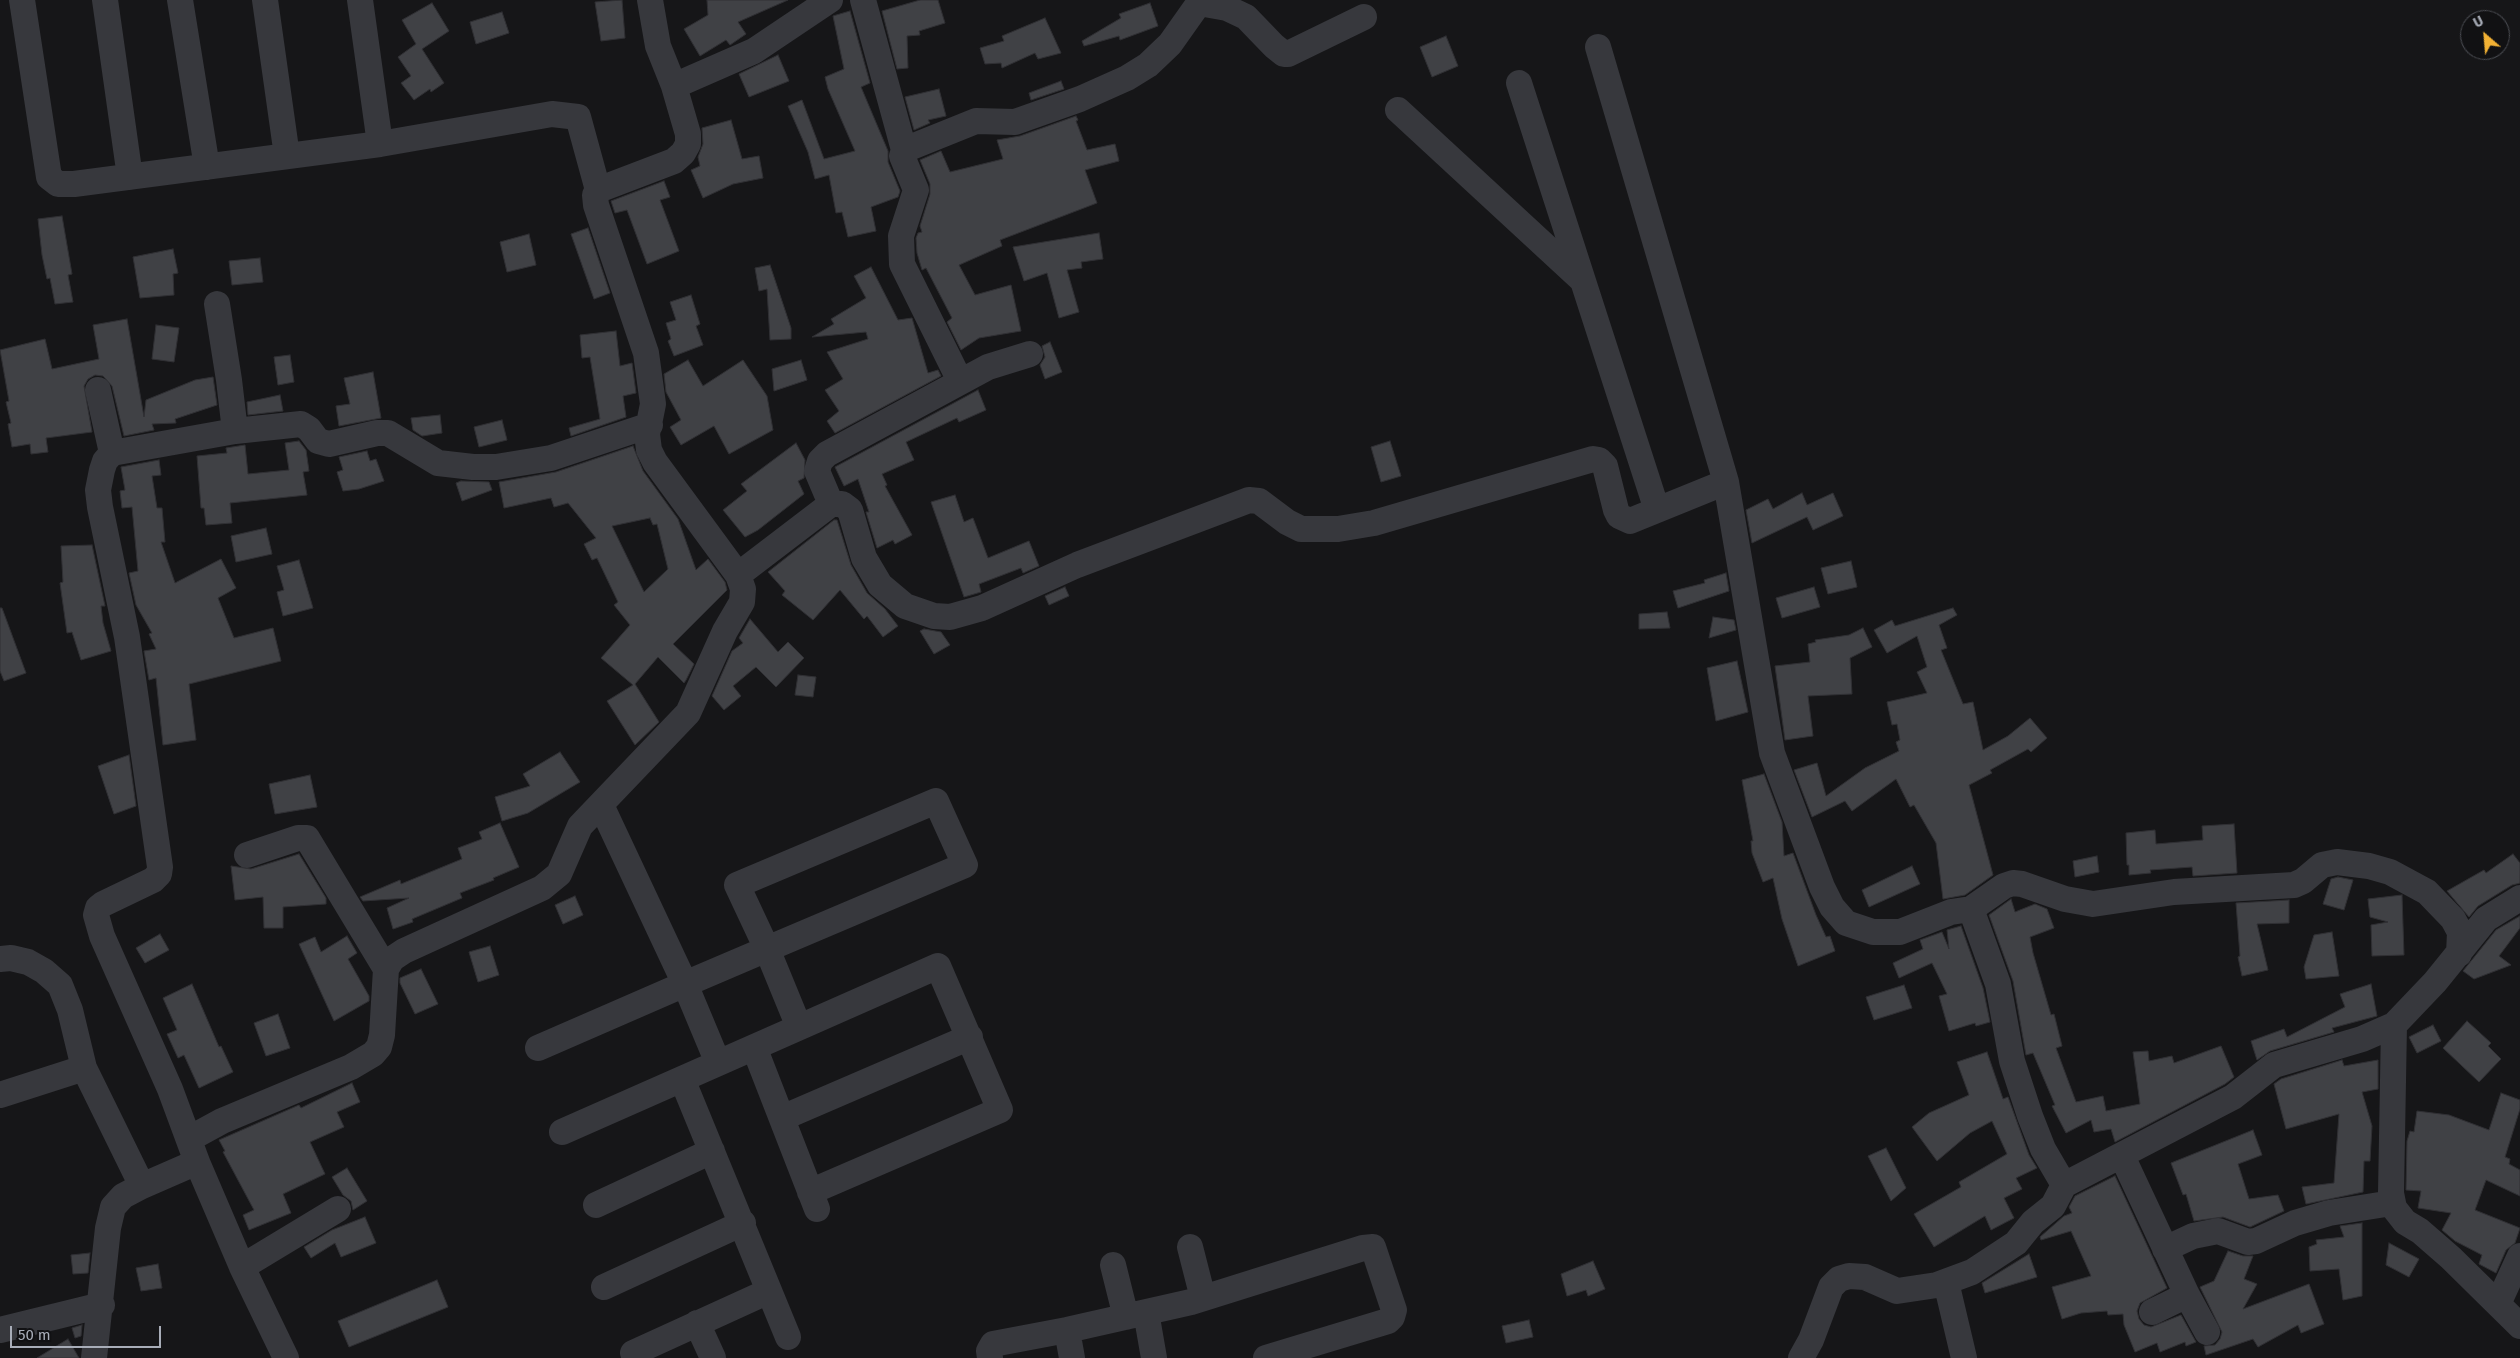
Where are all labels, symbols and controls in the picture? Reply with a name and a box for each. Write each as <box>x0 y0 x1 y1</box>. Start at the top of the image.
north arrow <box>2460 10 2510 60</box>
text: U <box>2470 12 2486 32</box>
scale bar <box>12 1316 164 1348</box>
text: 50 m <box>18 1326 51 1344</box>

